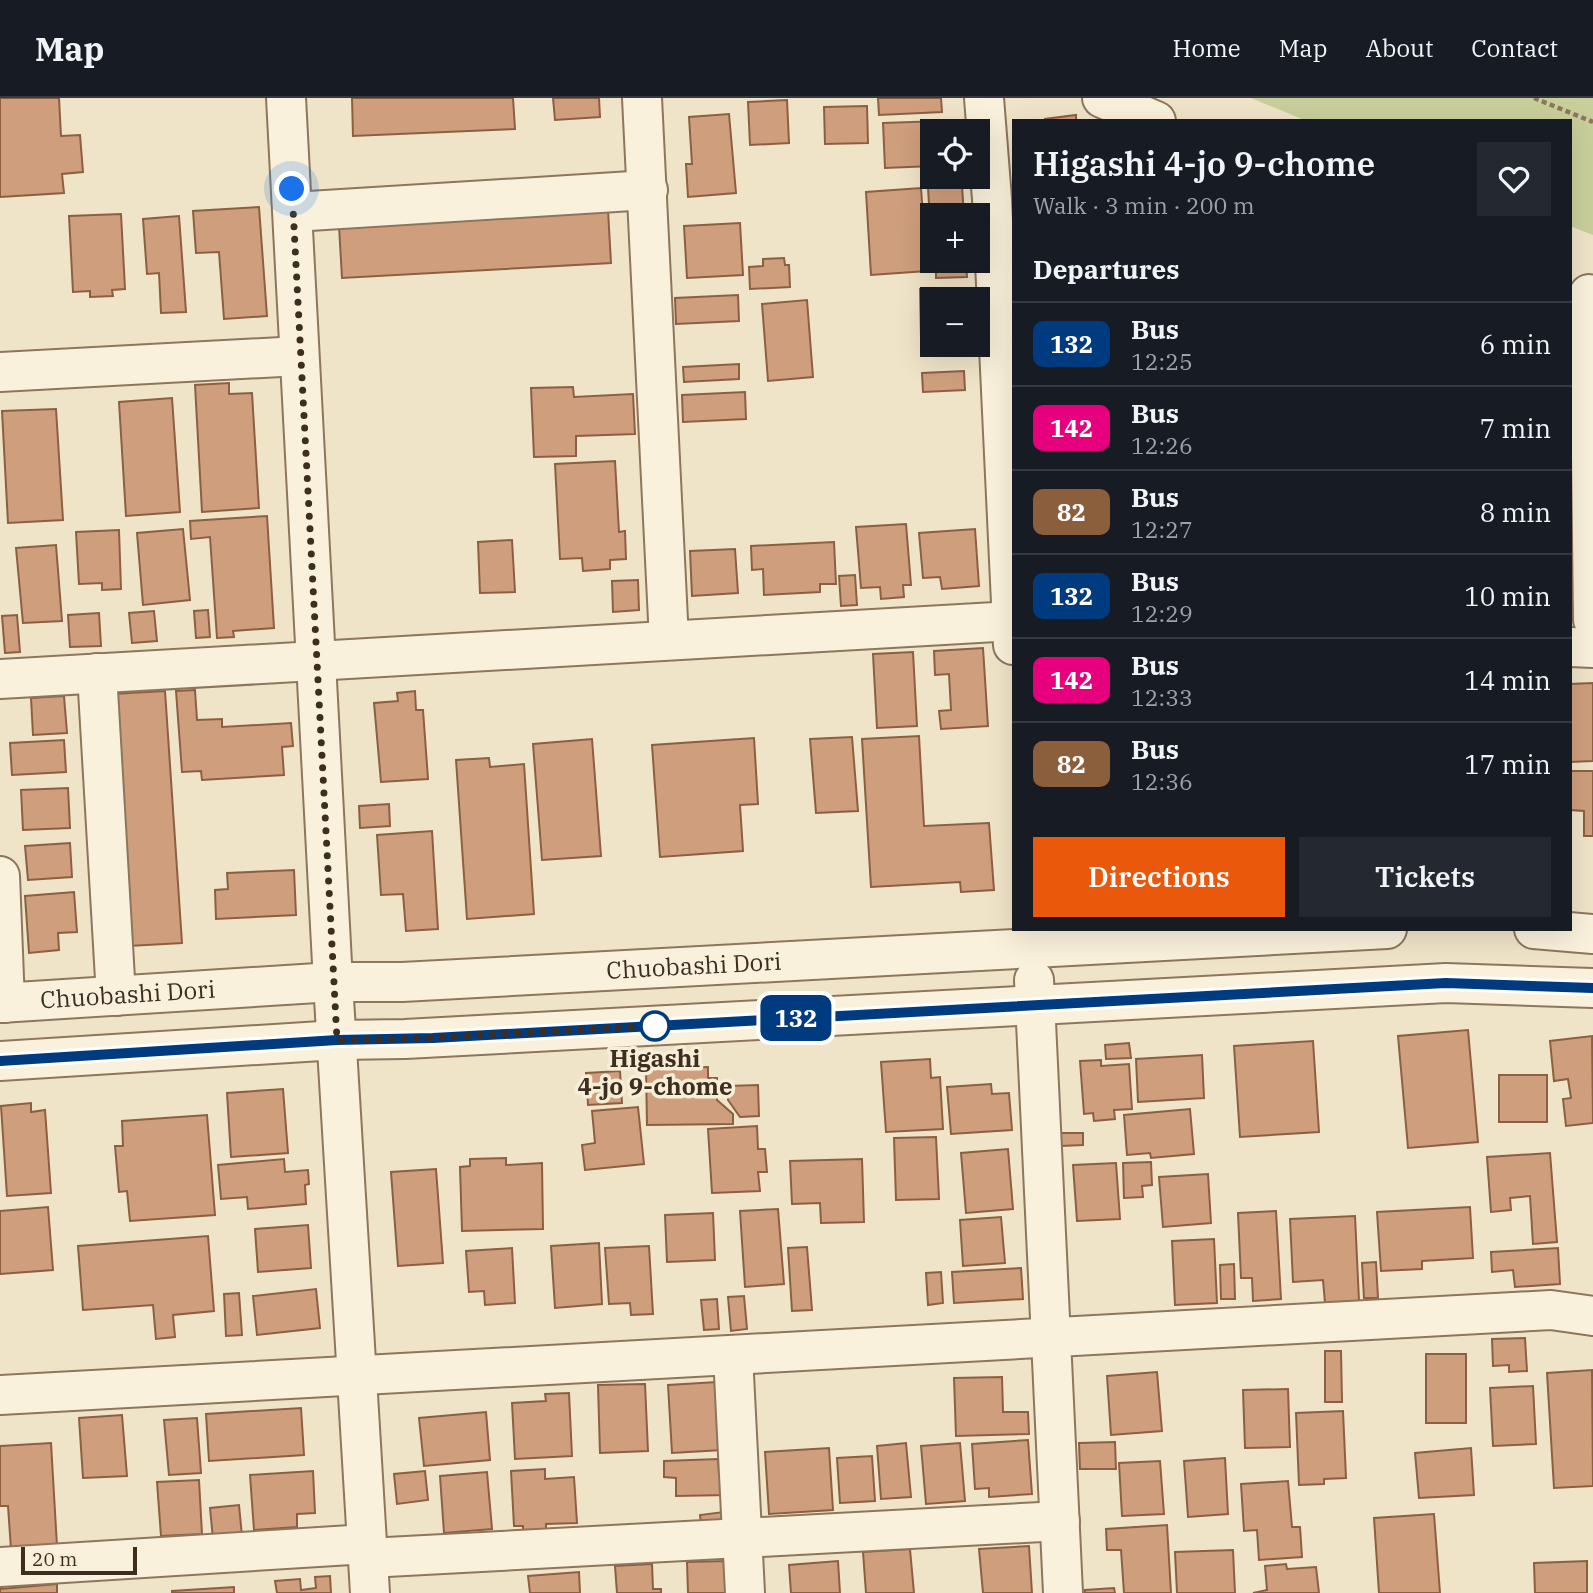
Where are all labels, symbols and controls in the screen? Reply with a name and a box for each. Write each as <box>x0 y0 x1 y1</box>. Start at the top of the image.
text: Map <box>35 27 104 70</box>
text: Home <box>1173 32 1241 64</box>
text: Map <box>1279 32 1327 64</box>
text: About <box>1365 32 1433 64</box>
text: Contact <box>1471 32 1558 64</box>
map controls <box>920 119 990 357</box>
button: locate <box>920 119 990 189</box>
text: Higashi 4-jo 9-chome <box>1033 142 1375 185</box>
button: heart <box>1477 142 1551 216</box>
your location <box>274 171 309 206</box>
text: Walk · 3 min · 200 m <box>1033 190 1255 220</box>
button: + <box>920 203 990 273</box>
text: Departures <box>1033 252 1179 286</box>
button: − <box>920 287 990 357</box>
text: Bus <box>1131 312 1179 346</box>
text: 6 min <box>1480 327 1551 361</box>
text: 132 <box>1050 328 1093 360</box>
text: 12:25 <box>1131 346 1193 376</box>
text: Bus <box>1131 396 1179 430</box>
text: 7 min <box>1480 411 1551 445</box>
text: 142 <box>1050 412 1093 444</box>
text: 12:26 <box>1131 430 1193 460</box>
text: Bus <box>1131 480 1179 514</box>
text: 8 min <box>1480 495 1551 529</box>
text: 82 <box>1057 496 1086 528</box>
text: 12:27 <box>1131 514 1193 544</box>
text: Bus <box>1131 564 1179 598</box>
text: 10 min <box>1464 579 1551 613</box>
text: 132 <box>1050 580 1093 612</box>
text: 12:29 <box>1131 598 1193 628</box>
text: Bus <box>1131 648 1179 682</box>
text: 14 min <box>1464 663 1551 697</box>
text: 142 <box>1050 664 1093 696</box>
text: 12:33 <box>1131 682 1193 712</box>
text: Bus <box>1131 732 1179 766</box>
text: 17 min <box>1464 747 1551 781</box>
text: 82 <box>1057 748 1086 780</box>
text: 12:36 <box>1131 766 1193 796</box>
button: Directions <box>1033 837 1285 917</box>
button: Tickets <box>1299 837 1551 917</box>
street label: Chuobashi Dori <box>606 945 782 986</box>
street label: Chuobashi Dori <box>39 972 216 1015</box>
line badge: 132 <box>756 995 836 1041</box>
text: 132 <box>774 1002 818 1034</box>
marker: Higashi 4-jo 9-chome <box>640 1011 670 1041</box>
place label: Higashi 4-jo 9-chome <box>578 1042 732 1102</box>
scale bar <box>21 1544 136 1576</box>
text: 20 m <box>32 1547 77 1571</box>

